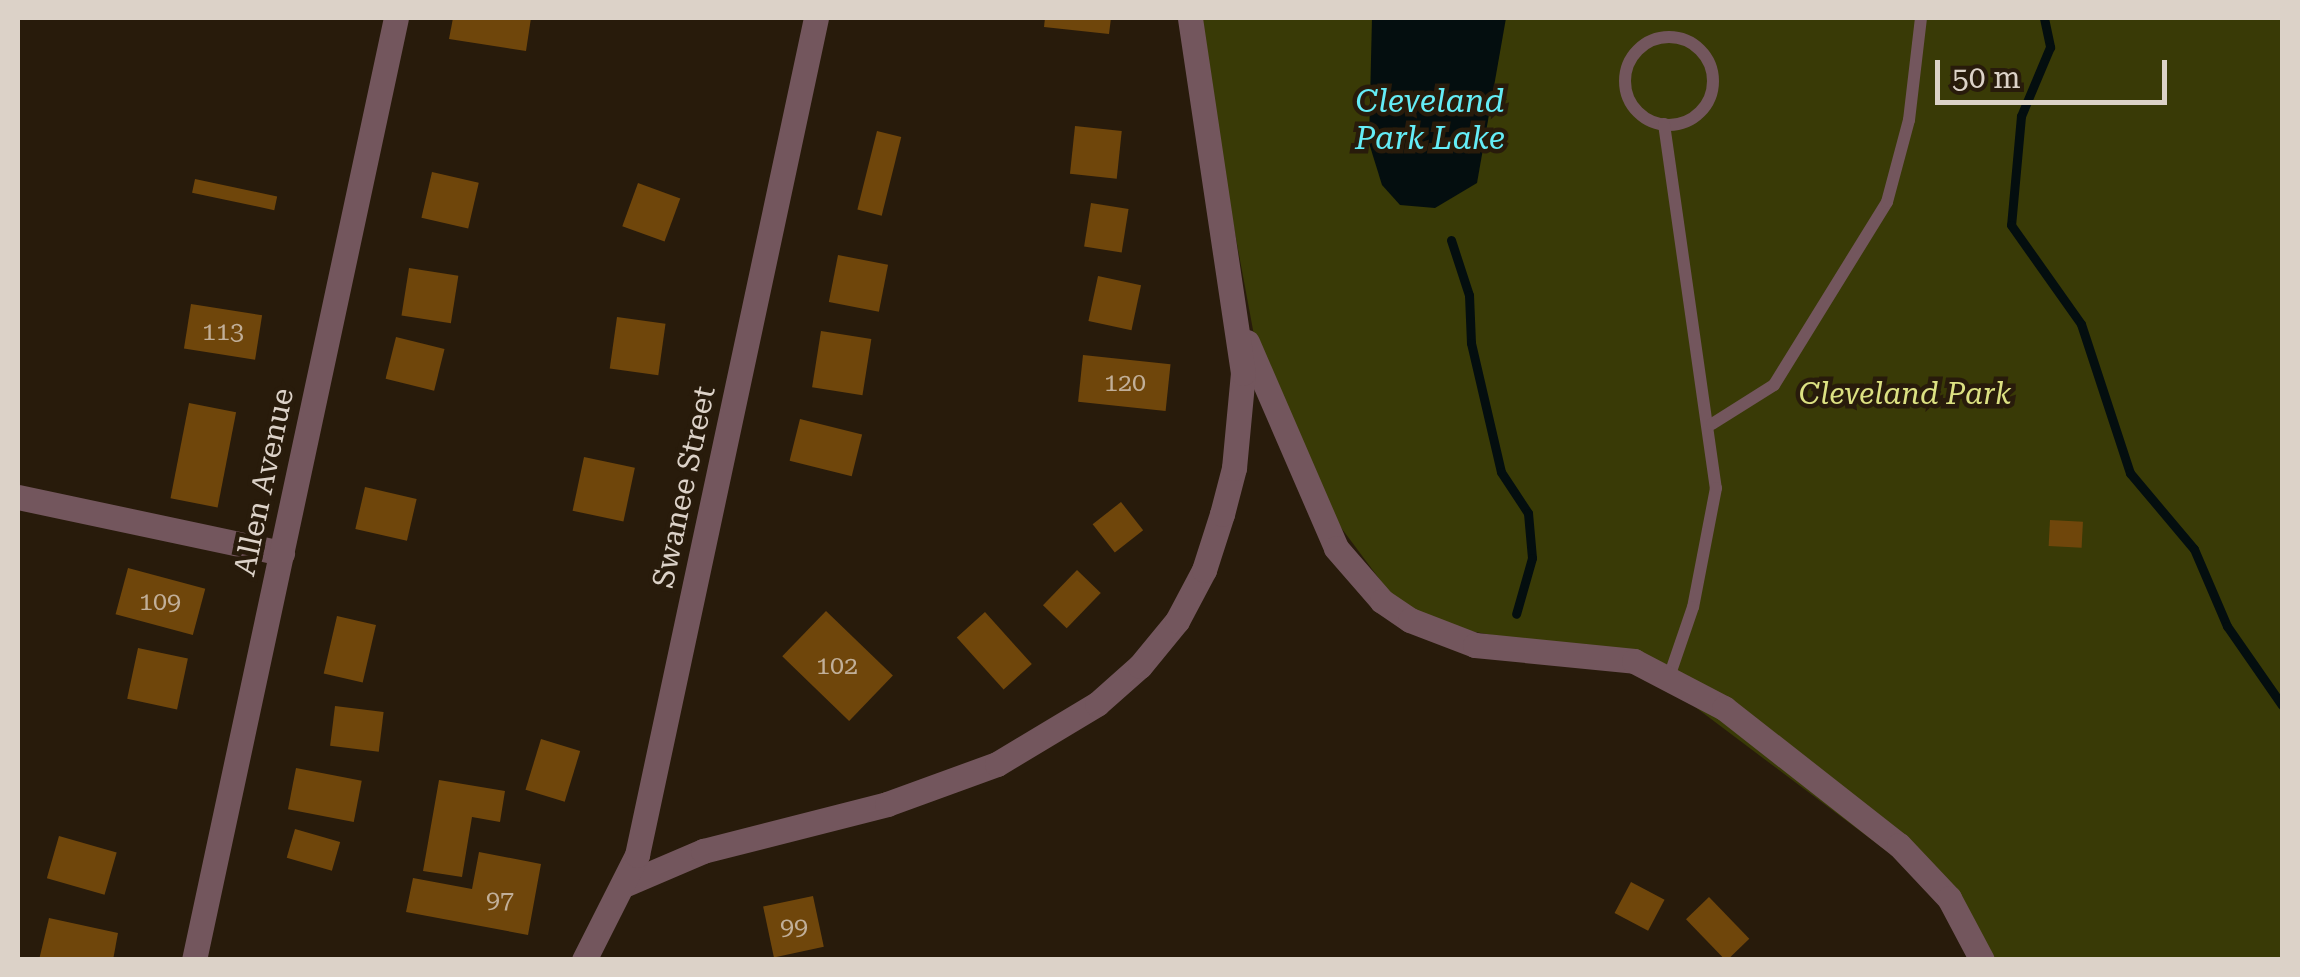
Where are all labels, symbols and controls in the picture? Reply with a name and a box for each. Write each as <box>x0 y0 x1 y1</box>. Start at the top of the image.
scale bar <box>1940 40 2172 102</box>
text: 50 m <box>1952 60 2021 95</box>
water label: Cleveland Park Lake <box>1355 83 1505 158</box>
house number: 113 <box>202 317 244 347</box>
house number: 120 <box>1104 368 1146 398</box>
park label: Cleveland Park <box>1799 376 2011 412</box>
street label: Swanee Street <box>645 383 723 591</box>
street label: Allen Avenue <box>227 385 301 579</box>
house number: 109 <box>139 587 181 617</box>
house number: 102 <box>816 651 858 681</box>
house number: 97 <box>486 885 514 915</box>
house number: 99 <box>780 912 808 942</box>

